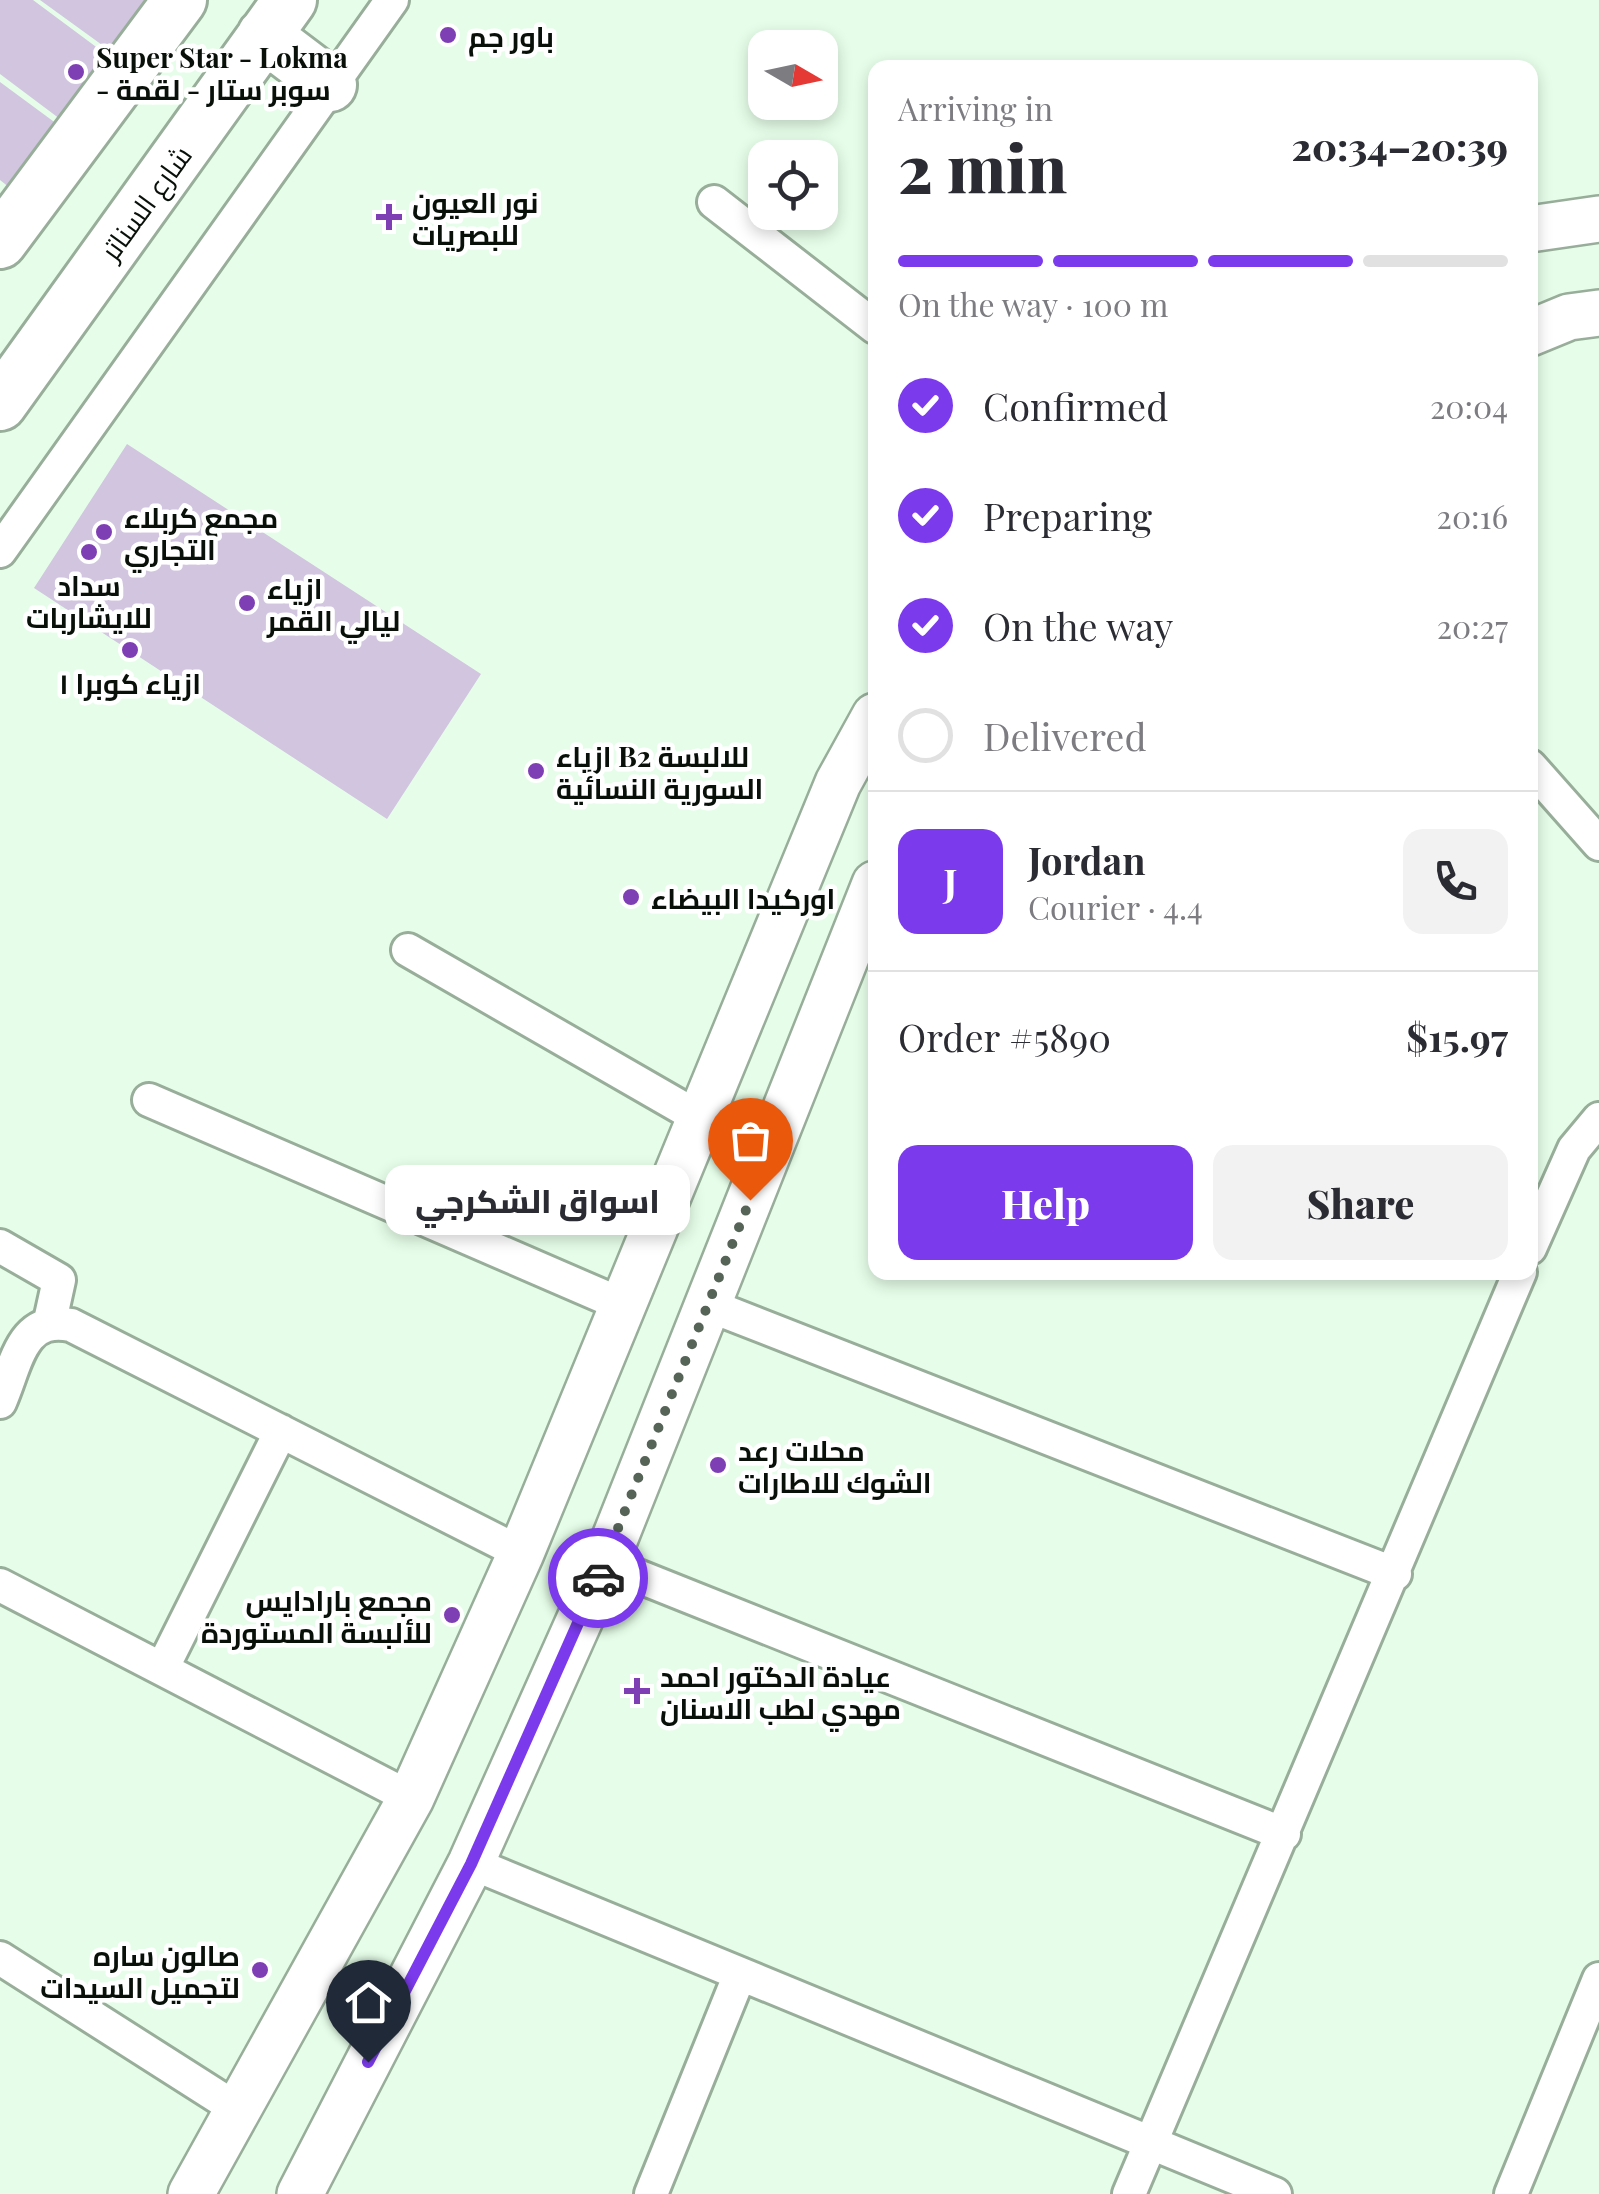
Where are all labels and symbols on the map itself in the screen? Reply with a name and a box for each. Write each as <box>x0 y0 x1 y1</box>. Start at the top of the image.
place label: باور جم <box>468 17 554 57</box>
marker: باور جم <box>437 24 459 46</box>
north arrow <box>748 30 838 120</box>
place label: Super Star - Lokma - سوبر ستار - لقمة <box>96 38 348 107</box>
marker: Super Star - Lokma - سوبر ستار - لقمة <box>65 61 87 83</box>
street label: شارع السناتر <box>90 137 201 269</box>
place label: نور العيون للبصريات <box>412 183 539 252</box>
marker: نور العيون للبصريات <box>376 204 402 230</box>
place label: مجمع كربلاء التجاري <box>124 498 278 573</box>
marker: مجمع كربلاء التجاري <box>93 521 115 543</box>
marker: سداد للايشاربات <box>78 541 100 563</box>
place label: سداد للايشاربات <box>26 566 152 635</box>
place label: ازياء ليالي القمر <box>266 569 400 644</box>
marker: ازياء ليالي القمر <box>236 592 258 614</box>
marker: ازياء كوبرا ١ <box>119 639 141 661</box>
place label: ازياء كوبرا ١ <box>59 664 201 701</box>
place label: ازياء B2 للالبسة السورية النسائية <box>556 737 763 806</box>
marker: ازياء B2 للالبسة السورية النسائية <box>525 760 547 782</box>
place label: اوركيدا البيضاء <box>651 879 835 916</box>
marker: اوركيدا البيضاء <box>620 886 642 908</box>
pin <box>708 1098 793 1201</box>
callout: اسواق الشكرجي <box>385 1165 690 1235</box>
place label: محلات رعد الشوك للاطارات <box>738 1431 932 1500</box>
marker: محلات رعد الشوك للاطارات <box>707 1454 729 1476</box>
courier <box>548 1528 648 1628</box>
place label: مجمع بارادايس للألبسة المستوردة <box>201 1581 432 1650</box>
marker: مجمع بارادايس للألبسة المستوردة <box>441 1604 463 1626</box>
place label: عيادة الدكتور احمد مهدي لطب الاسنان <box>660 1657 901 1732</box>
marker: عيادة الدكتور احمد مهدي لطب الاسنان <box>624 1678 650 1704</box>
place label: صالون ساره لتجميل السيدات <box>40 1936 240 2005</box>
marker: صالون ساره لتجميل السيدات <box>249 1959 271 1981</box>
pin <box>326 1960 411 2063</box>

